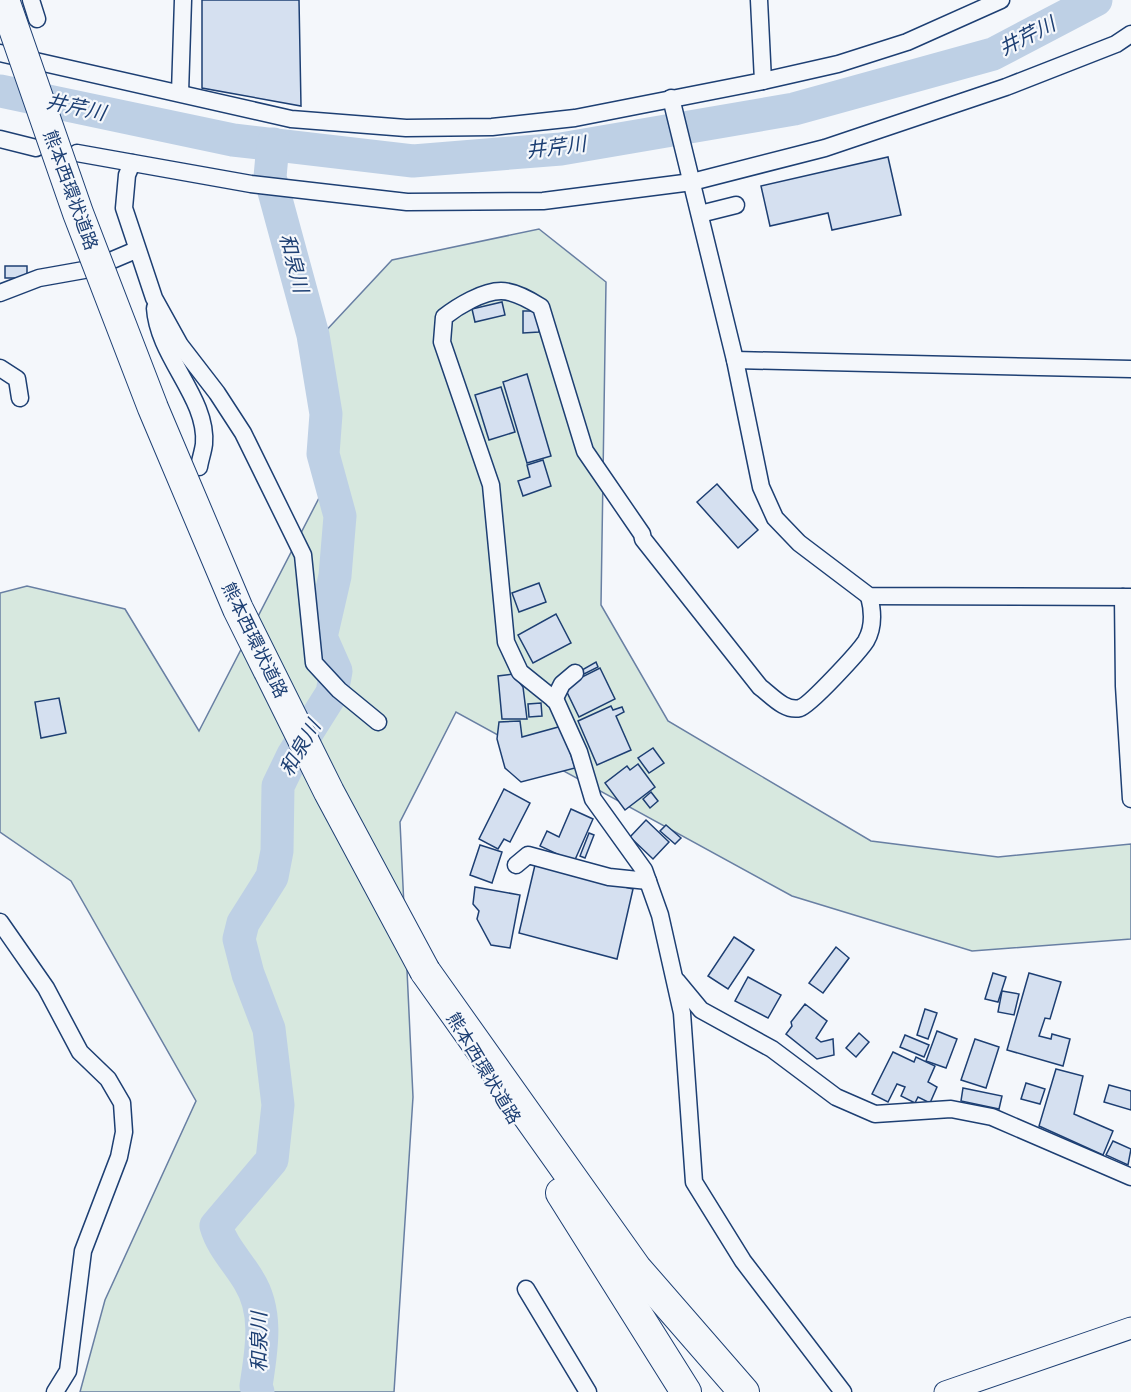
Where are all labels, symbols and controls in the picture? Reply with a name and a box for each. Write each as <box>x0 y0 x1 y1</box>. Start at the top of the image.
water label: 井芹川 <box>995 11 1061 60</box>
water label: 井芹川 <box>44 89 110 125</box>
street label: 熊本西環状道路 <box>40 127 102 253</box>
water label: 井芹川 <box>525 131 589 163</box>
water label: 和泉川 <box>275 231 314 297</box>
street label: 熊本西環状道路 <box>218 579 292 701</box>
water label: 和泉川 <box>275 714 326 780</box>
street label: 熊本西環状道路 <box>443 1009 525 1127</box>
water label: 和泉川 <box>247 1310 271 1372</box>

